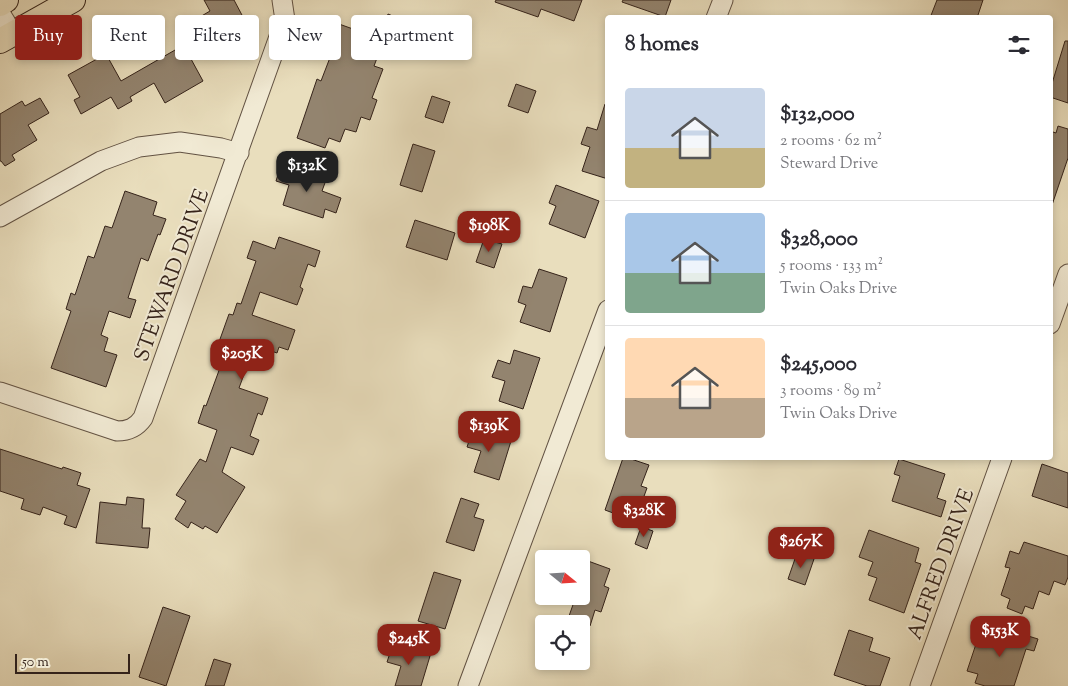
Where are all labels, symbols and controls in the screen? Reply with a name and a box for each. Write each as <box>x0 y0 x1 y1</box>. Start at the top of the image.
chip: Buy <box>15 15 82 60</box>
chip: Rent <box>92 15 165 60</box>
chip: Filters <box>175 15 259 60</box>
chip: New <box>269 15 341 60</box>
chip: Apartment <box>351 15 472 60</box>
text: 8 homes <box>625 30 699 60</box>
icon: filters <box>1005 31 1033 59</box>
text: $132,000 <box>780 100 855 130</box>
icon: home <box>665 108 725 168</box>
text: 2 rooms · 62 m² <box>780 130 882 153</box>
pin: $132K <box>272 150 342 193</box>
text: Steward Drive <box>780 153 878 176</box>
text: $132K <box>287 155 327 178</box>
street label: STEWARD DRIVE <box>128 185 218 366</box>
pin: $198K <box>454 210 524 253</box>
text: $198K <box>468 215 510 238</box>
text: $328,000 <box>780 225 858 255</box>
icon: home <box>665 233 725 293</box>
text: 5 rooms · 133 m² <box>780 255 883 278</box>
text: Twin Oaks Drive <box>780 278 897 301</box>
pin: $205K <box>207 338 277 381</box>
text: $205K <box>221 343 263 366</box>
text: $245,000 <box>780 350 857 380</box>
icon: home <box>665 358 725 418</box>
text: 3 rooms · 89 m² <box>780 380 882 403</box>
text: Twin Oaks Drive <box>780 403 897 426</box>
pin: $139K <box>454 410 524 453</box>
text: $139K <box>469 415 509 438</box>
street label: ALFRED DRIVE <box>901 485 983 644</box>
pin: $328K <box>609 496 679 538</box>
text: $328K <box>623 500 665 523</box>
pin: $267K <box>766 526 836 569</box>
text: $267K <box>779 531 823 554</box>
north arrow <box>535 550 590 605</box>
map controls <box>535 550 590 670</box>
button: locate <box>535 615 590 670</box>
pin: $153K <box>965 616 1035 658</box>
text: $153K <box>981 620 1019 643</box>
pin: $245K <box>374 624 444 666</box>
text: $245K <box>388 628 430 651</box>
scale bar <box>15 651 130 674</box>
text: 50 m <box>22 653 49 673</box>

